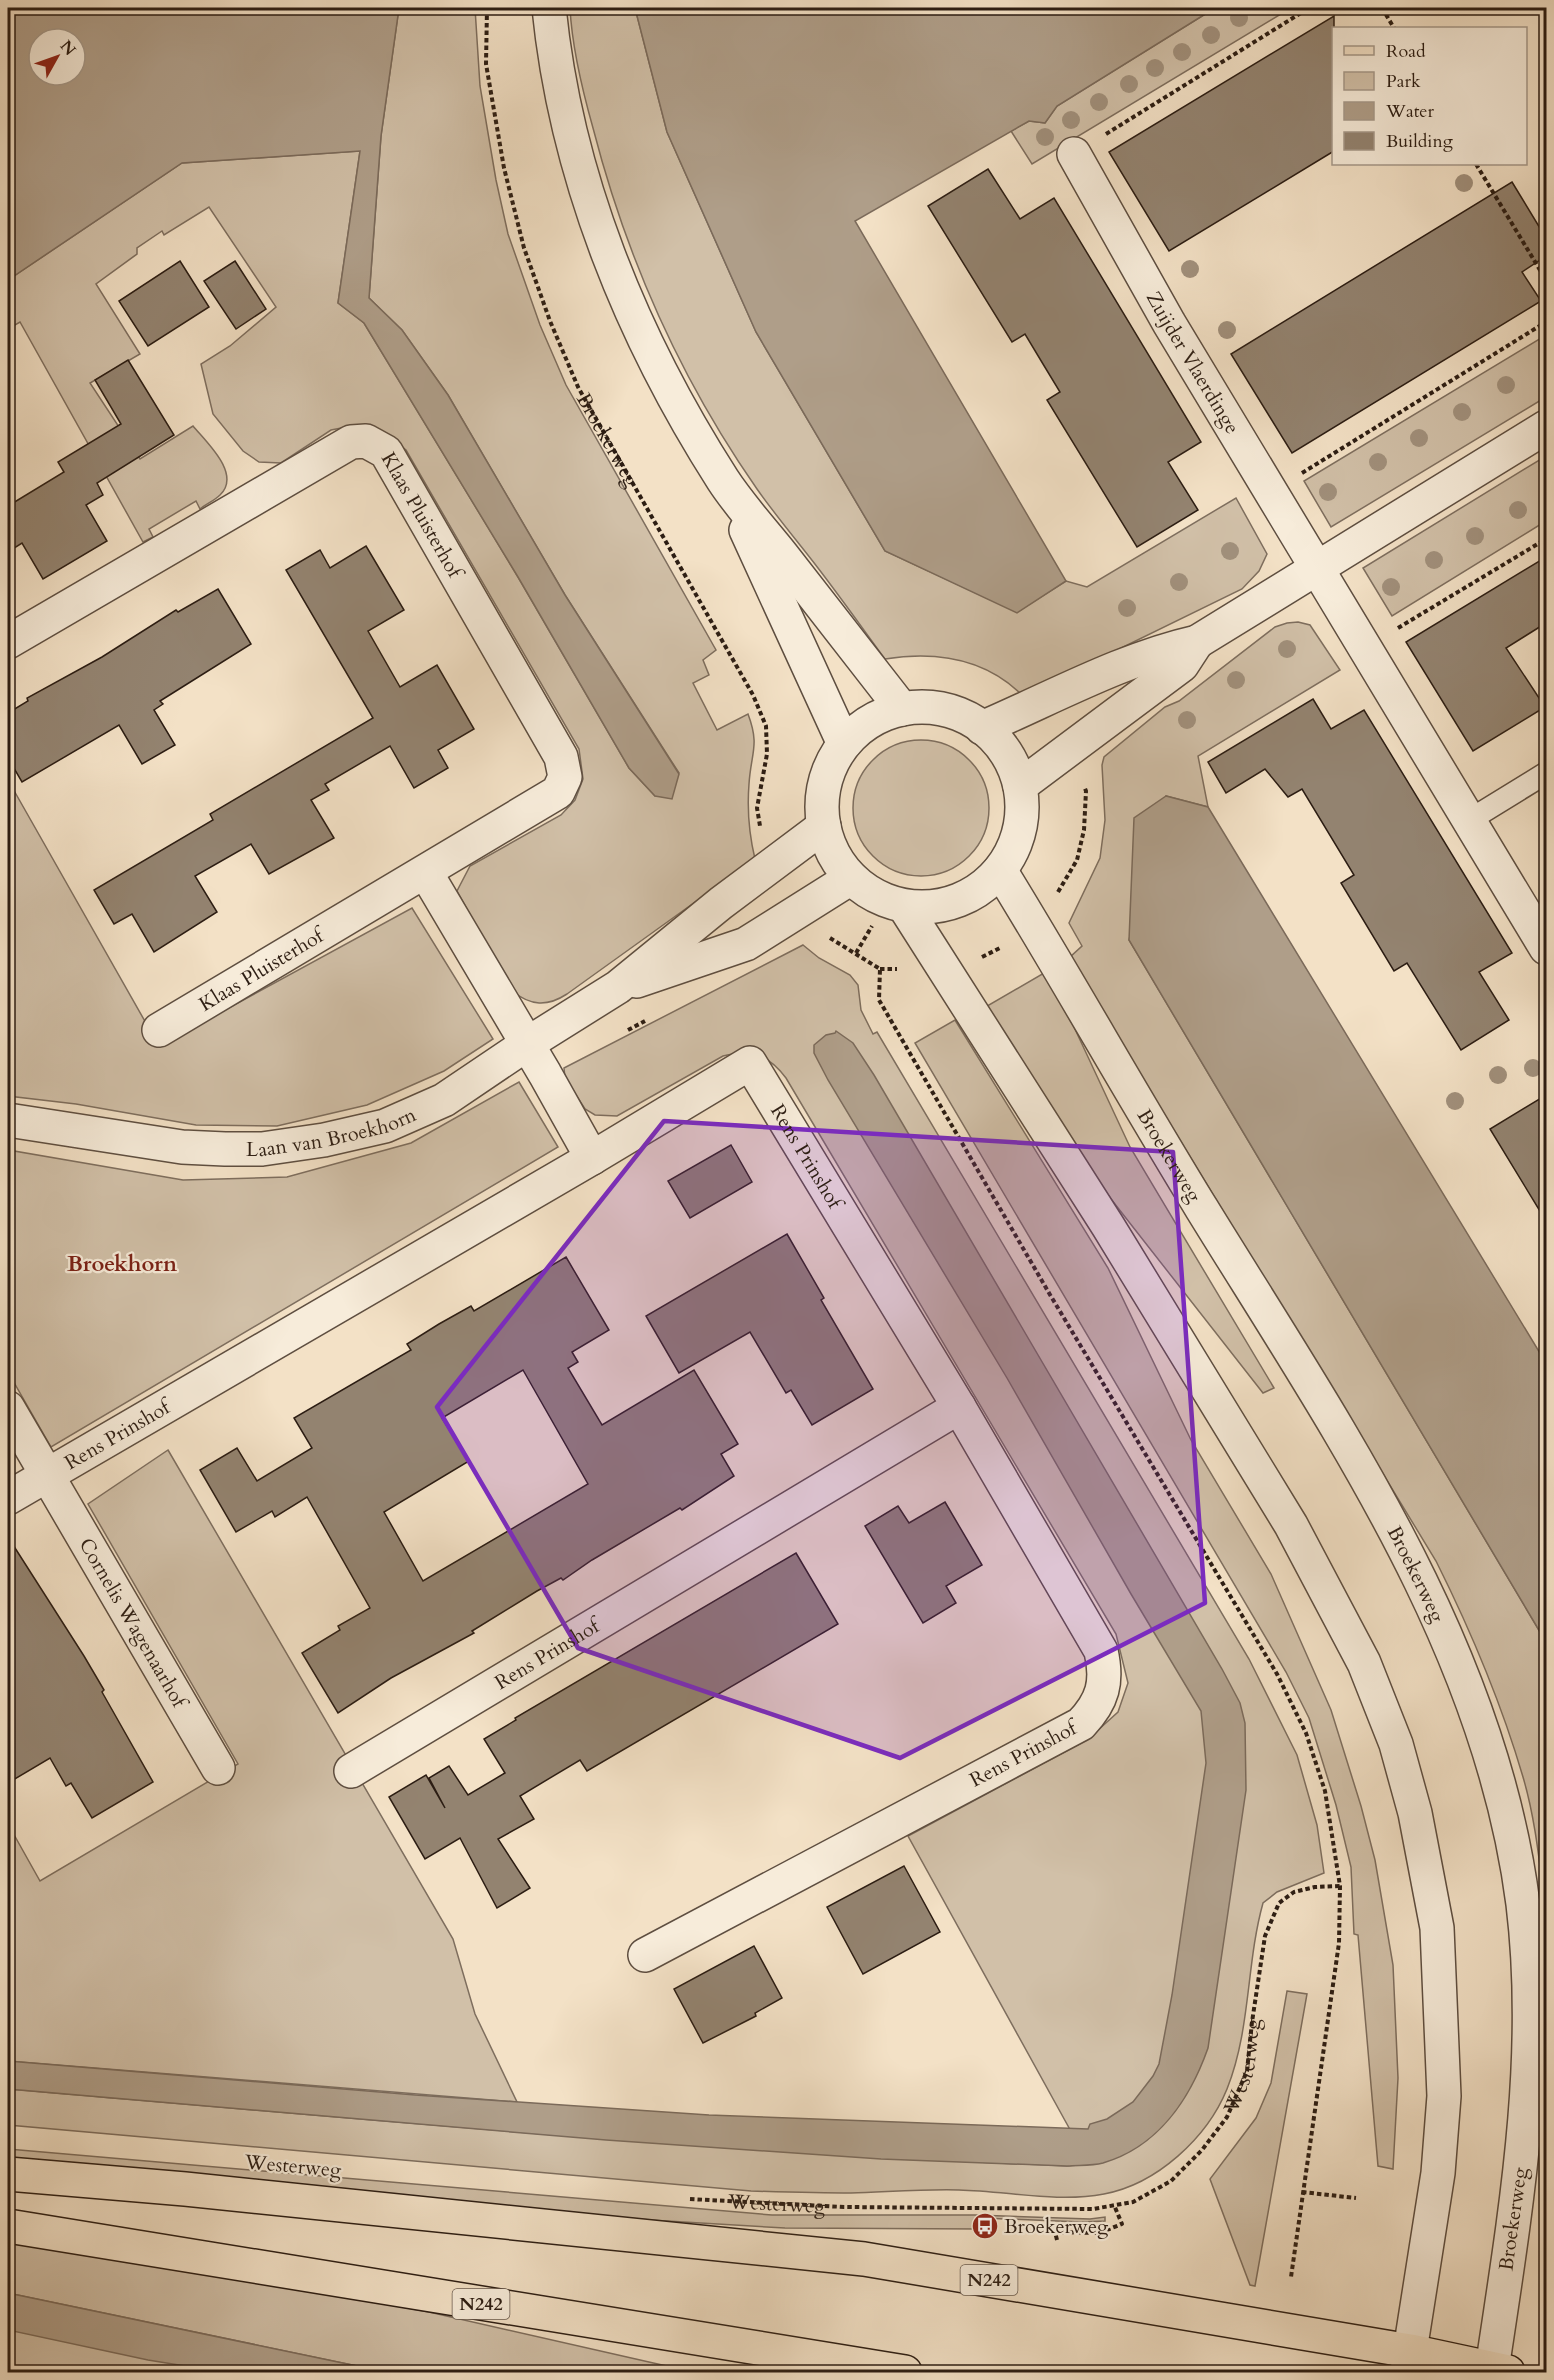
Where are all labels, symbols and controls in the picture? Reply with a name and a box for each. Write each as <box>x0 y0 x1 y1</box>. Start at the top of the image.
north arrow <box>27 27 87 87</box>
legend <box>1332 27 1527 165</box>
text: N <box>55 36 81 60</box>
text: Road <box>1386 39 1426 64</box>
text: Park <box>1386 69 1421 94</box>
text: Water <box>1385 99 1435 124</box>
text: Building <box>1386 129 1454 154</box>
street label: Zuijder Vlaerdinge <box>1140 286 1246 439</box>
street label: Broekerweg <box>571 388 646 493</box>
street label: Klaas Pluisterhof <box>375 447 470 585</box>
street label: Klaas Pluisterhof <box>194 921 330 1018</box>
street label: Rens Prinshof <box>765 1099 850 1216</box>
street label: Laan van Broekhorn <box>246 1100 421 1163</box>
street label: Broekerweg <box>1131 1104 1208 1208</box>
district label: Broekhorn <box>67 1249 177 1279</box>
street label: Rens Prinshof <box>59 1392 177 1476</box>
street label: Broekerweg <box>1381 1521 1452 1627</box>
street label: Cornelis Wagenaarhof <box>73 1533 194 1714</box>
street label: Rens Prinshof <box>489 1611 606 1696</box>
street label: Rens Prinshof <box>965 1713 1084 1793</box>
street label: Westerweg <box>1217 2016 1266 2118</box>
street label: Westerweg <box>243 2148 343 2184</box>
street label: Broekerweg <box>1492 2165 1534 2272</box>
street label: Westerweg <box>727 2187 827 2220</box>
bus stop icon: Broekerweg <box>970 2211 1000 2241</box>
place label: Broekerweg <box>1004 2213 1109 2240</box>
road number: N242 <box>960 2265 1018 2295</box>
road number: N242 <box>452 2289 510 2319</box>

